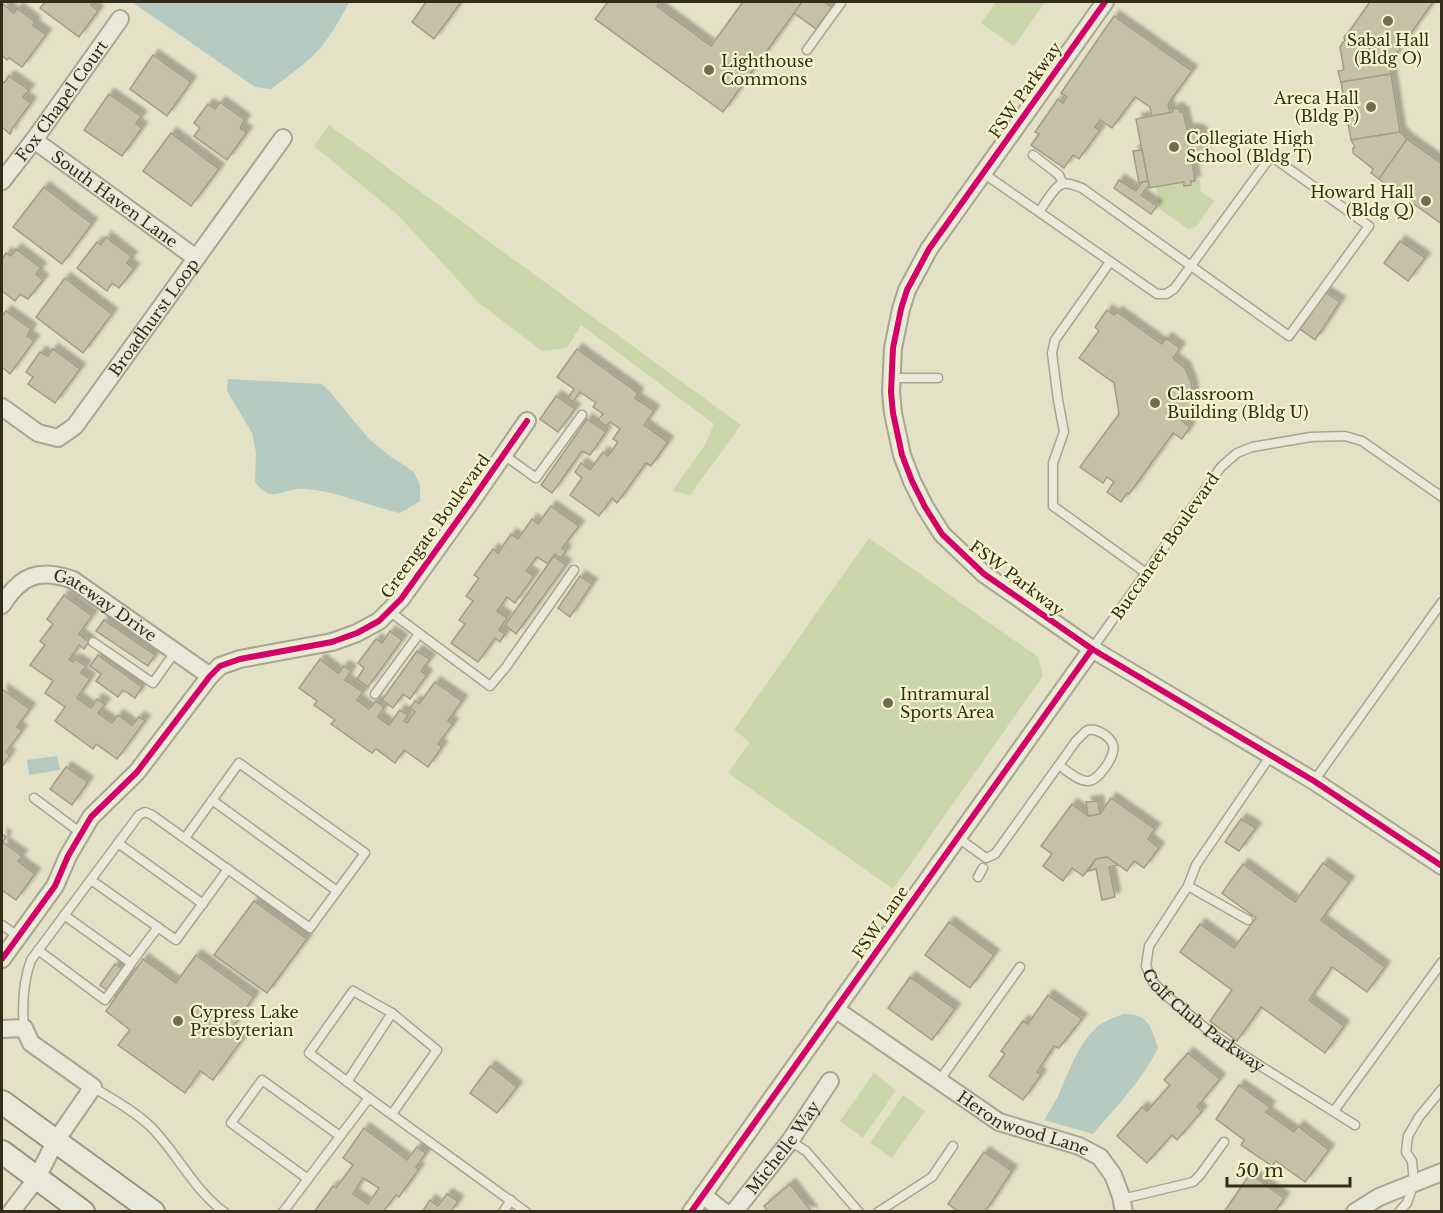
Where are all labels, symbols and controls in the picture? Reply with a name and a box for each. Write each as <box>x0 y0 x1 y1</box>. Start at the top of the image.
marker: Sabal Hall (Bldg O) <box>1381 14 1395 28</box>
place label: Sabal Hall (Bldg O) <box>1347 30 1429 68</box>
street label: Fox Chapel Court <box>11 36 112 165</box>
street label: FSW Parkway <box>984 37 1066 142</box>
place label: Lighthouse Commons <box>721 51 813 89</box>
marker: Lighthouse Commons <box>702 63 716 77</box>
place label: Areca Hall (Bldg P) <box>1273 88 1359 126</box>
marker: Areca Hall (Bldg P) <box>1364 100 1378 114</box>
place label: Collegiate High School (Bldg T) <box>1186 128 1313 166</box>
marker: Collegiate High School (Bldg T) <box>1167 140 1181 154</box>
street label: South Haven Lane <box>48 146 182 252</box>
place label: Howard Hall (Bldg Q) <box>1310 182 1414 220</box>
marker: Howard Hall (Bldg Q) <box>1419 194 1433 208</box>
street label: Broadhurst Loop <box>104 254 203 380</box>
place label: Classroom Building (Bldg U) <box>1167 384 1309 422</box>
marker: Classroom Building (Bldg U) <box>1148 396 1162 410</box>
street label: Greengate Boulevard <box>376 450 494 602</box>
street label: Buccaneer Boulevard <box>1107 469 1223 623</box>
street label: FSW Parkway <box>966 536 1069 620</box>
street label: Gateway Drive <box>52 565 161 646</box>
place label: Intramural Sports Area <box>900 684 994 722</box>
marker: Intramural Sports Area <box>881 696 895 710</box>
street label: FSW Lane <box>848 882 912 962</box>
street label: Golf Club Parkway <box>1138 965 1269 1077</box>
place label: Cypress Lake Presbyterian <box>190 1002 299 1040</box>
marker: Cypress Lake Presbyterian <box>171 1014 185 1028</box>
street label: Heronwood Lane <box>953 1086 1093 1160</box>
street label: Michelle Way <box>742 1096 824 1198</box>
scale bar <box>1227 1150 1350 1188</box>
text: 50 m <box>1236 1160 1284 1182</box>

